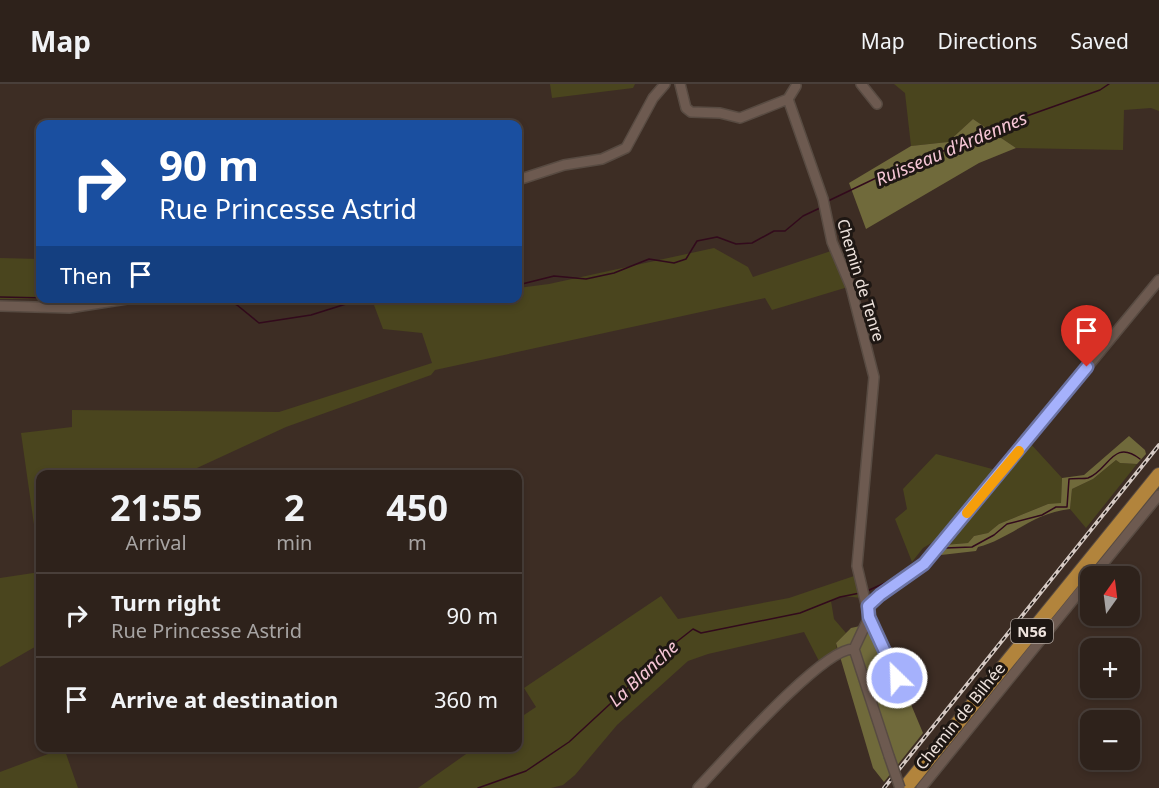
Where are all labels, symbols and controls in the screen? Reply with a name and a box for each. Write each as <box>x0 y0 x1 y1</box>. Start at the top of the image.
text: Map <box>30 22 91 60</box>
text: Map <box>861 27 905 55</box>
text: Directions <box>938 27 1037 55</box>
text: Saved <box>1070 27 1129 55</box>
water label: Ruisseau d'Ardennes <box>872 105 1031 191</box>
text: 90 m <box>159 136 259 193</box>
icon: right <box>60 144 138 222</box>
text: Rue Princesse Astrid <box>159 190 417 227</box>
street label: Chemin de Tenre <box>832 216 890 344</box>
icon: arrive <box>124 258 157 291</box>
text: Then <box>60 260 112 290</box>
pin <box>1061 305 1112 367</box>
icon: arrive <box>1070 314 1103 347</box>
text: 21:55 <box>110 483 202 532</box>
text: 2 <box>284 483 305 532</box>
text: 450 <box>386 483 448 532</box>
text: Arrival <box>126 529 187 556</box>
text: min <box>276 529 312 556</box>
text: m <box>408 529 427 556</box>
north arrow <box>1080 566 1140 626</box>
map controls <box>1080 566 1140 770</box>
text: Turn right <box>111 587 221 617</box>
icon: right <box>60 599 93 632</box>
text: 90 m <box>447 600 498 630</box>
text: Rue Princesse Astrid <box>111 617 302 644</box>
road number: N56 <box>1011 619 1053 643</box>
water label: La Blanche <box>603 634 683 711</box>
button: + <box>1080 638 1140 698</box>
position arrow <box>865 646 929 710</box>
street label: Chemin de Bilhée <box>910 658 1010 774</box>
icon: arrive <box>60 683 93 716</box>
text: Arrive at destination <box>111 684 338 714</box>
text: 360 m <box>434 684 498 714</box>
button: − <box>1080 710 1140 770</box>

